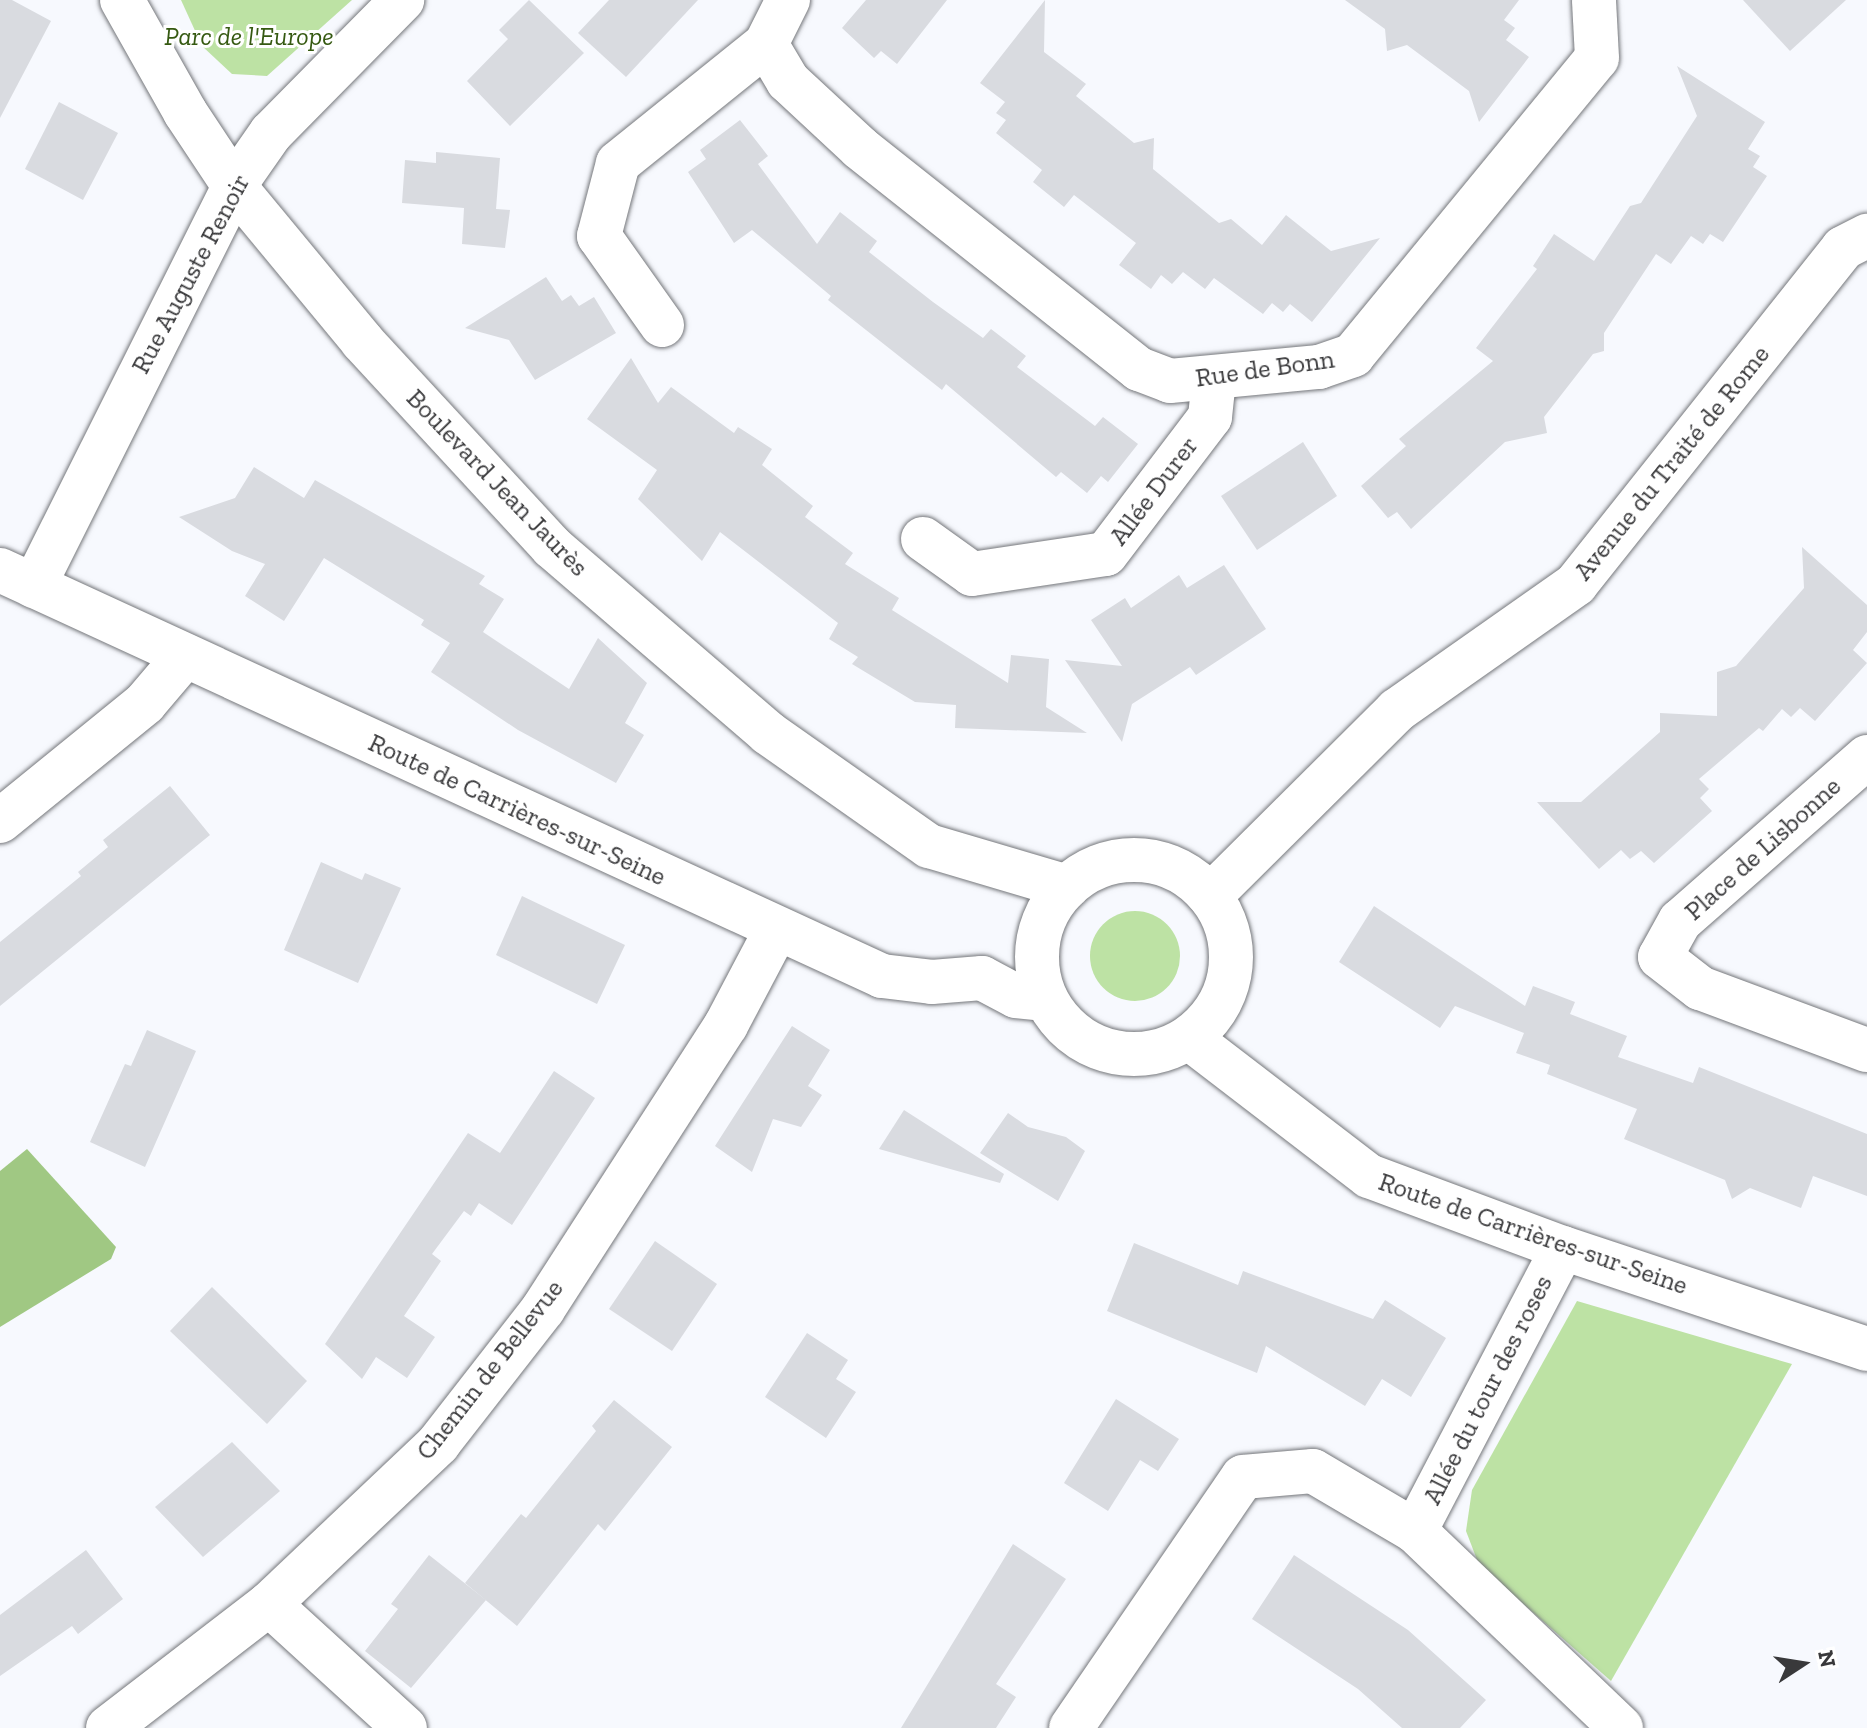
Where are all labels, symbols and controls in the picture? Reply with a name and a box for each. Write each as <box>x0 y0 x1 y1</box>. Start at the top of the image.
park label: Parc de l'Europe <box>164 21 334 53</box>
street label: Rue Auguste Renoir <box>125 169 257 379</box>
street label: Avenue du Traité de Rome <box>1568 339 1776 587</box>
street label: Rue de Bonn <box>1194 344 1336 394</box>
street label: Boulevard Jean Jaurès <box>399 383 595 583</box>
street label: Allée Durer <box>1103 430 1205 552</box>
street label: Route de Carrières-sur-Seine <box>363 727 671 893</box>
street label: Place de Lisbonne <box>1679 771 1847 927</box>
street label: Route de Carrières-sur-Seine <box>1375 1166 1691 1302</box>
street label: Allée du tour des roses <box>1417 1270 1559 1510</box>
street label: Chemin de Bellevue <box>410 1274 570 1466</box>
north arrow <box>1763 1624 1843 1704</box>
text: N <box>1812 1648 1842 1670</box>

